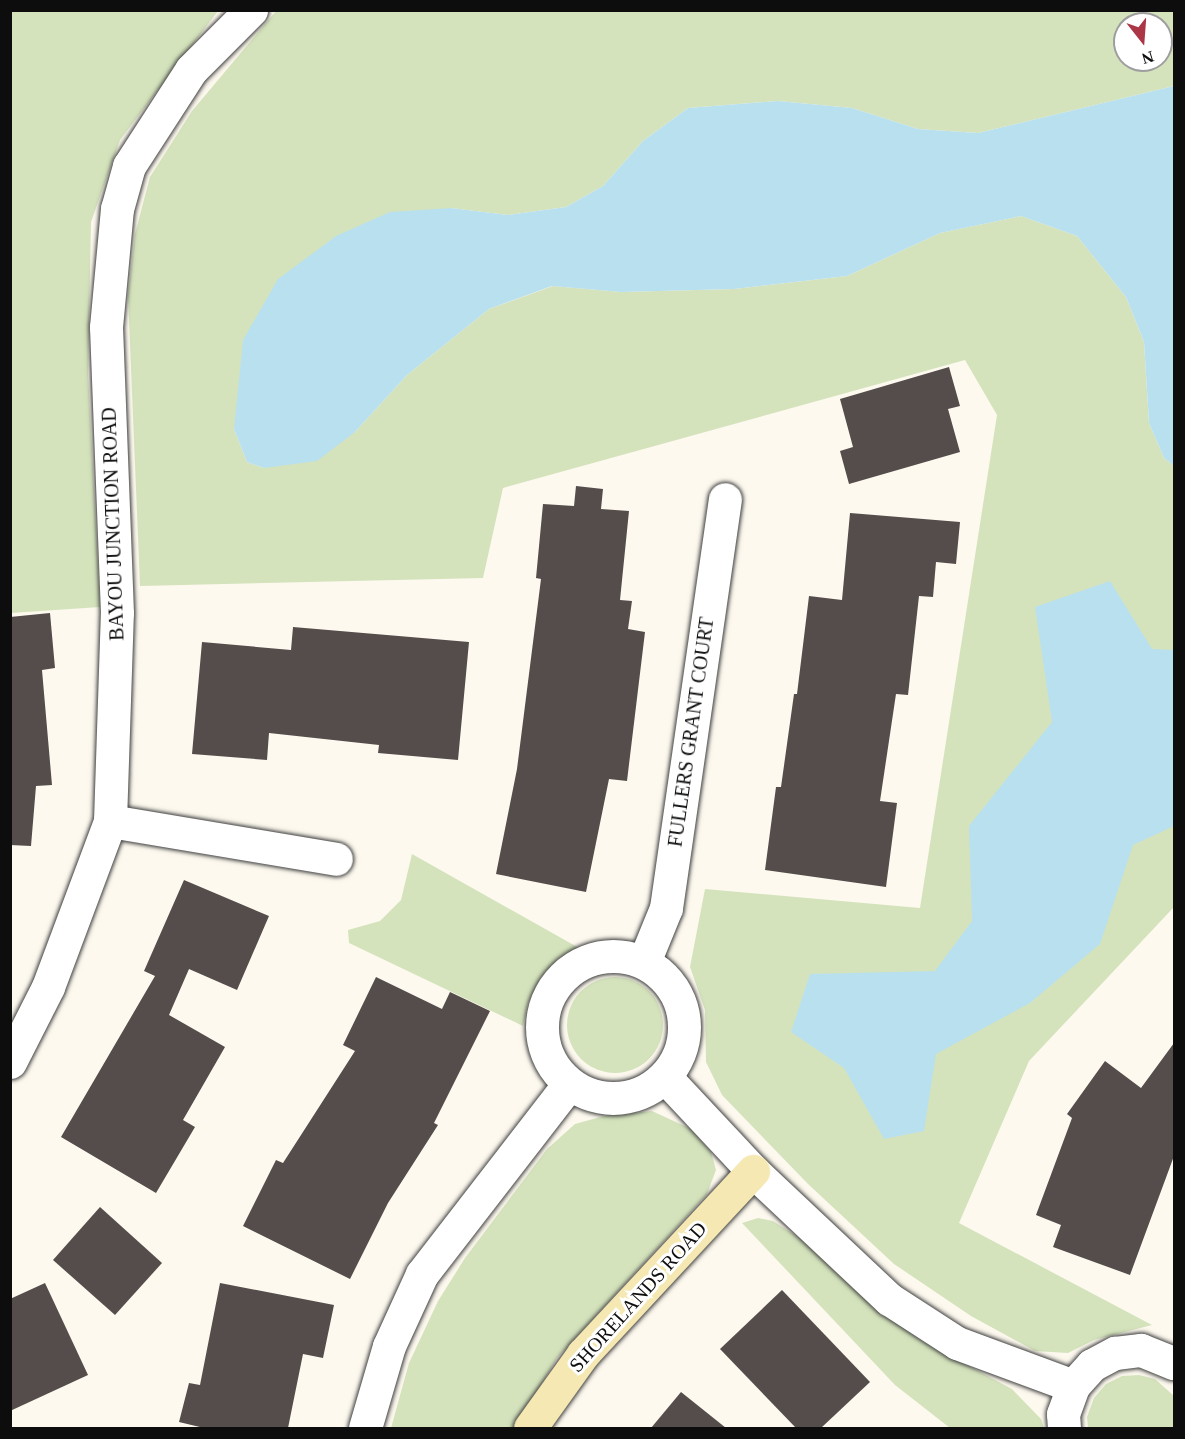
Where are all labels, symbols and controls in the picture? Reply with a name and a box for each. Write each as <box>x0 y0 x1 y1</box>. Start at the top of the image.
north arrow <box>1113 12 1173 72</box>
text: N <box>1140 48 1156 68</box>
street label: BAYOU JUNCTION ROAD <box>97 407 129 641</box>
street label: FULLERS GRANT COURT <box>663 615 719 849</box>
street label: SHORELANDS ROAD <box>564 1217 712 1377</box>

